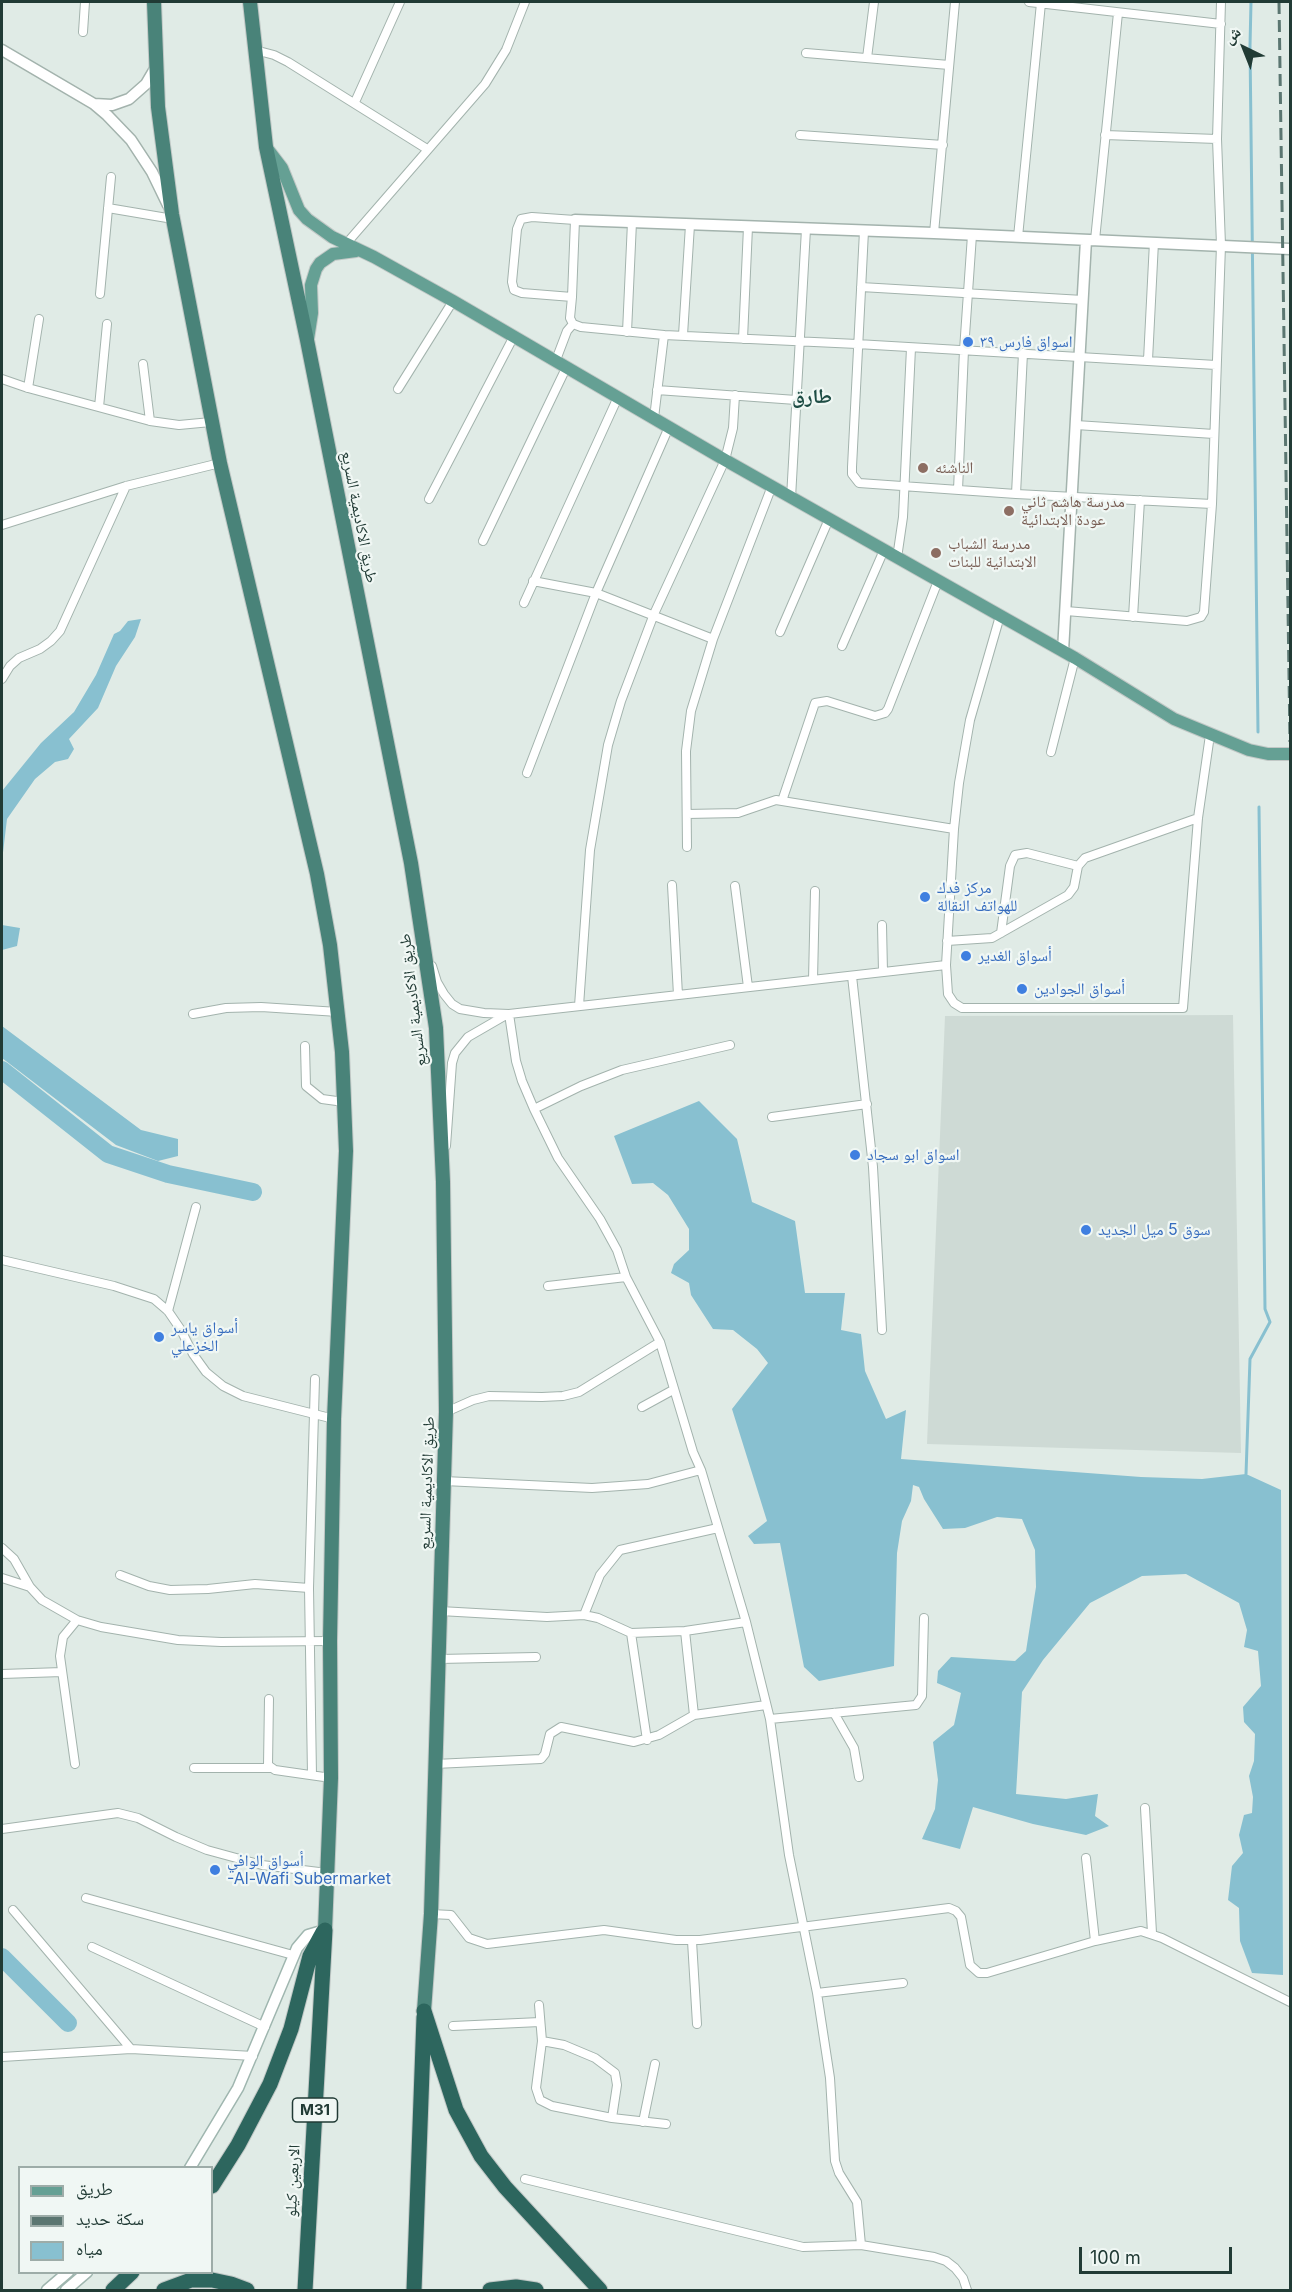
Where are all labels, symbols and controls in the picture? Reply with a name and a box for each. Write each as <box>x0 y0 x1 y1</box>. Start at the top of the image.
north arrow <box>1214 18 1274 78</box>
text: ش <box>1219 22 1245 48</box>
place label: اسواق فارس ٣٩ <box>980 332 1073 352</box>
marker: اسواق فارس ٣٩ <box>961 335 975 349</box>
district label: طارق <box>792 385 832 409</box>
street label: طريق الاكاديمية السريع <box>337 450 381 584</box>
place label: الناشئه <box>935 458 973 478</box>
marker: الناشئه <box>916 461 930 475</box>
place label: مدرسة هاشم ثاني عودة الابتدائية <box>1021 492 1125 530</box>
marker: مدرسة هاشم ثاني عودة الابتدائية <box>1002 504 1016 518</box>
place label: مدرسة الشباب الابتدائية للبنات <box>948 534 1037 572</box>
marker: مدرسة الشباب الابتدائية للبنات <box>929 546 943 560</box>
place label: مركز فدك للهواتف النقالة <box>937 878 1017 916</box>
marker: مركز فدك للهواتف النقالة <box>918 890 932 904</box>
street label: طريق الاكاديمية السريع <box>395 932 431 1068</box>
place label: أسواق الغدير <box>978 946 1052 966</box>
marker: أسواق الغدير <box>959 949 973 963</box>
place label: أسواق الجوادين <box>1034 979 1125 999</box>
marker: أسواق الجوادين <box>1015 982 1029 996</box>
place label: اسواق ابو سجاد <box>867 1145 960 1165</box>
marker: اسواق ابو سجاد <box>848 1148 862 1162</box>
place label: سوق 5 ميل الجديد <box>1098 1220 1211 1240</box>
marker: سوق 5 ميل الجديد <box>1079 1223 1093 1237</box>
place label: أسواق ياسر الخزعلي <box>171 1318 238 1356</box>
marker: أسواق ياسر الخزعلي <box>152 1330 166 1344</box>
street label: طريق الاكاديمية السريع <box>415 1416 439 1550</box>
place label: أسواق الوافي -Al-Wafi Subermarket <box>227 1851 391 1889</box>
marker: أسواق الوافي -Al-Wafi Subermarket <box>208 1863 222 1877</box>
road number: M31 <box>292 2098 338 2122</box>
street label: الاربعين كيلو <box>282 2144 304 2218</box>
legend <box>18 2166 213 2274</box>
text: طريق <box>76 2178 113 2199</box>
text: سكة حديد <box>76 2208 144 2229</box>
scale bar <box>1082 2235 1235 2273</box>
text: مياه <box>76 2238 103 2259</box>
text: 100 m <box>1090 2247 1141 2268</box>

